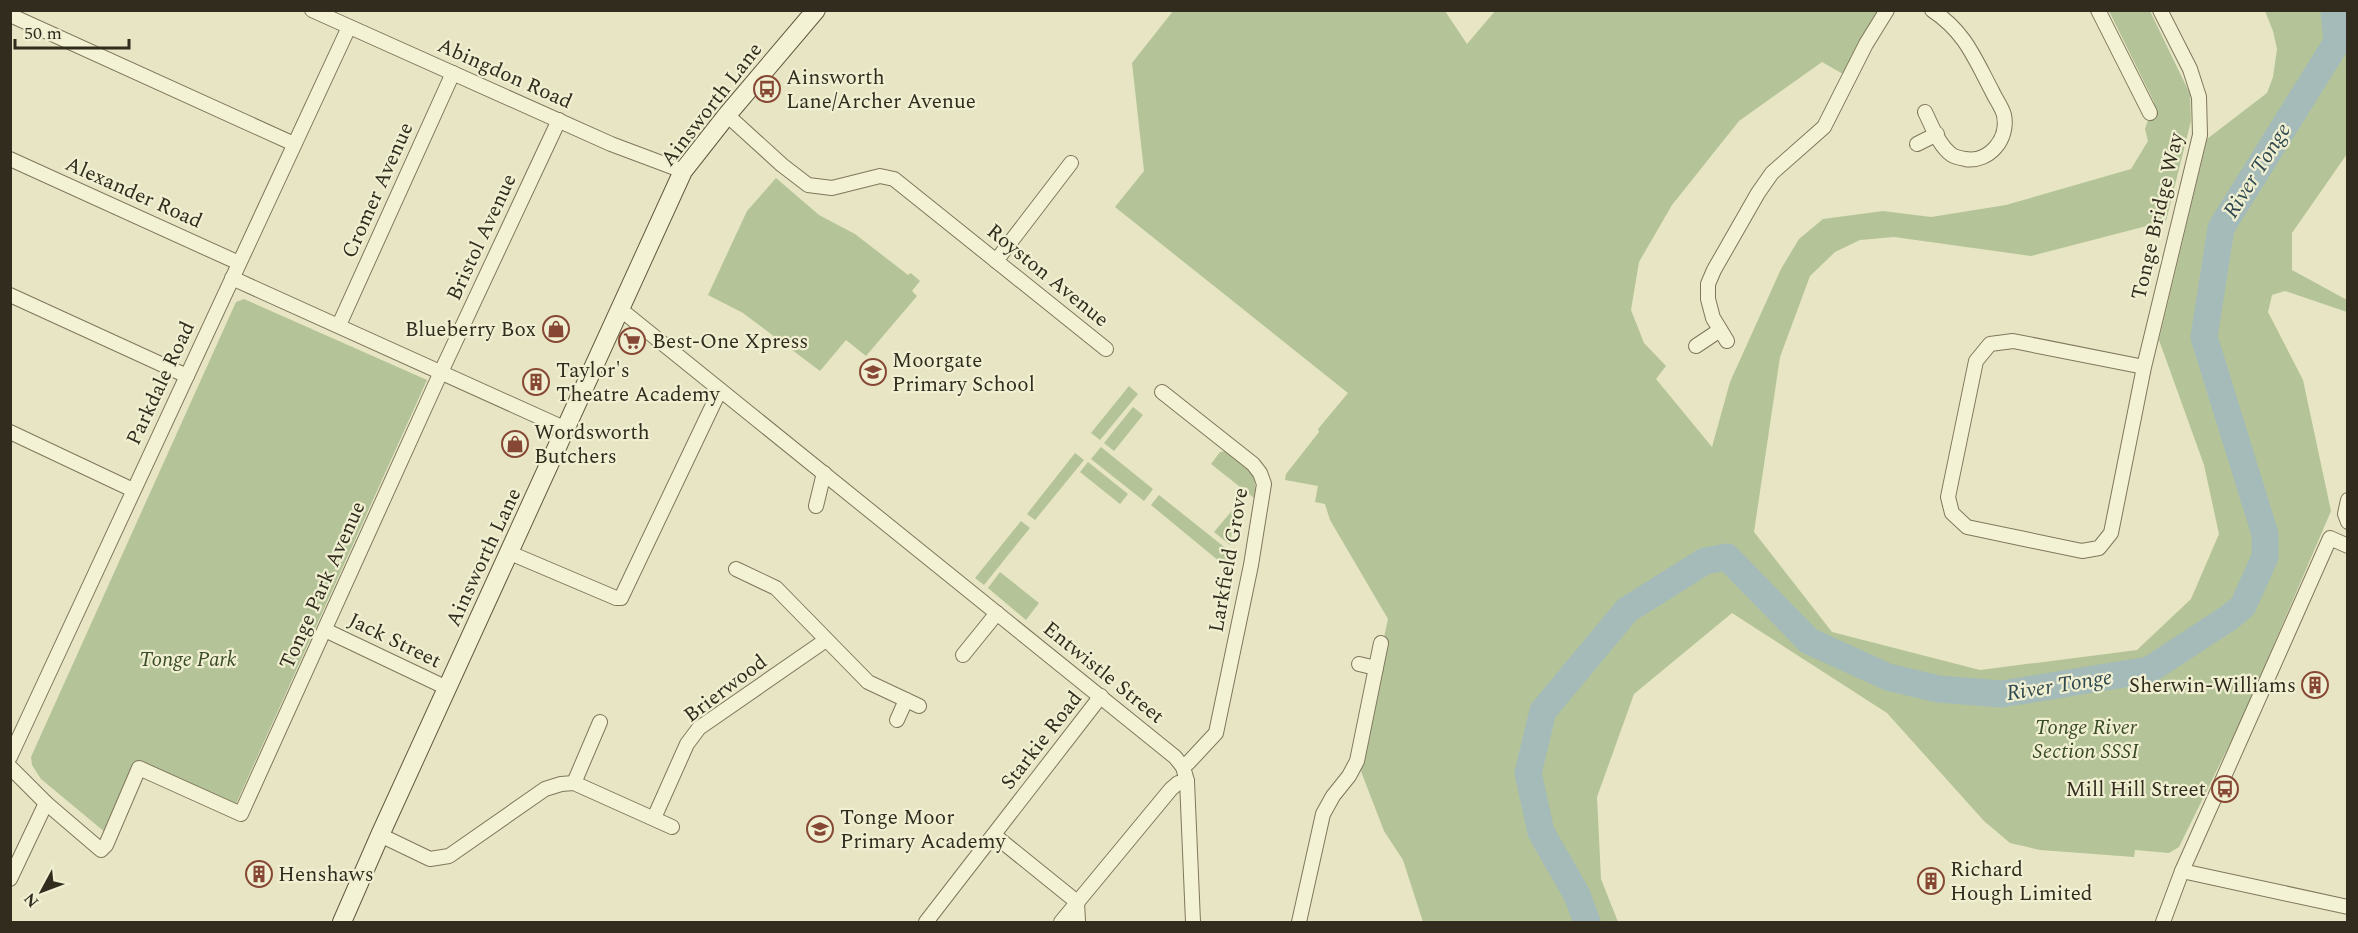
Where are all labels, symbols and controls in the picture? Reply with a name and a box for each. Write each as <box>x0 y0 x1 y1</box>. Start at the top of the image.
scale bar <box>15 12 129 50</box>
text: 50 m <box>24 20 62 47</box>
street label: Abingdon Road <box>432 30 577 118</box>
street label: Ainsworth Lane <box>653 36 771 174</box>
place label: Ainsworth Lane/Archer Avenue <box>786 62 976 118</box>
bus stop icon: Ainsworth Lane/Archer Avenue <box>752 74 782 104</box>
street label: Cromer Avenue <box>334 117 422 264</box>
water label: River Tonge <box>2215 117 2300 225</box>
street label: Tonge Bridge Way <box>2123 129 2193 303</box>
street label: Alexander Road <box>60 148 207 238</box>
street label: Bristol Avenue <box>438 169 525 306</box>
street label: Royston Avenue <box>979 216 1116 335</box>
place label: Blueberry Box <box>405 314 536 346</box>
shop icon: Blueberry Box <box>541 314 571 344</box>
street label: Parkdale Road <box>118 316 204 451</box>
supermarket icon: Best-One Xpress <box>617 326 647 356</box>
place label: Best-One Xpress <box>652 326 808 358</box>
place label: Moorgate Primary School <box>892 345 1035 401</box>
place label: Taylor's Theatre Academy <box>556 355 721 411</box>
school or university icon: Moorgate Primary School <box>858 357 888 387</box>
building icon: Taylor's Theatre Academy <box>521 367 551 397</box>
place label: Wordsworth Butchers <box>534 417 650 473</box>
shop icon: Wordsworth Butchers <box>500 429 530 459</box>
street label: Ainsworth Lane <box>438 483 530 632</box>
street label: Larkfield Grove <box>1201 485 1257 635</box>
street label: Tonge Park Avenue <box>271 496 374 675</box>
street label: Jack Street <box>343 605 447 677</box>
street label: Entwistle Street <box>1036 614 1171 732</box>
park label: Tonge Park <box>139 644 237 676</box>
street label: Brierwood <box>677 647 774 731</box>
water label: River Tonge <box>2004 661 2115 710</box>
place label: Sherwin-Williams <box>2129 670 2296 702</box>
building icon: Sherwin-Williams <box>2300 670 2330 700</box>
street label: Starkie Road <box>993 684 1091 797</box>
park label: Tonge River Section SSSI <box>2033 712 2140 768</box>
place label: Mill Hill Street <box>2065 774 2206 806</box>
bus stop icon: Mill Hill Street <box>2210 774 2240 804</box>
place label: Tonge Moor Primary Academy <box>840 802 1006 858</box>
school or university icon: Tonge Moor Primary Academy <box>805 814 835 844</box>
place label: Richard Hough Limited <box>1950 854 2093 910</box>
building icon: Henshaws <box>244 859 274 889</box>
place label: Henshaws <box>278 859 374 891</box>
north arrow <box>12 861 72 921</box>
building icon: Richard Hough Limited <box>1916 866 1946 896</box>
text: N <box>18 887 45 913</box>

